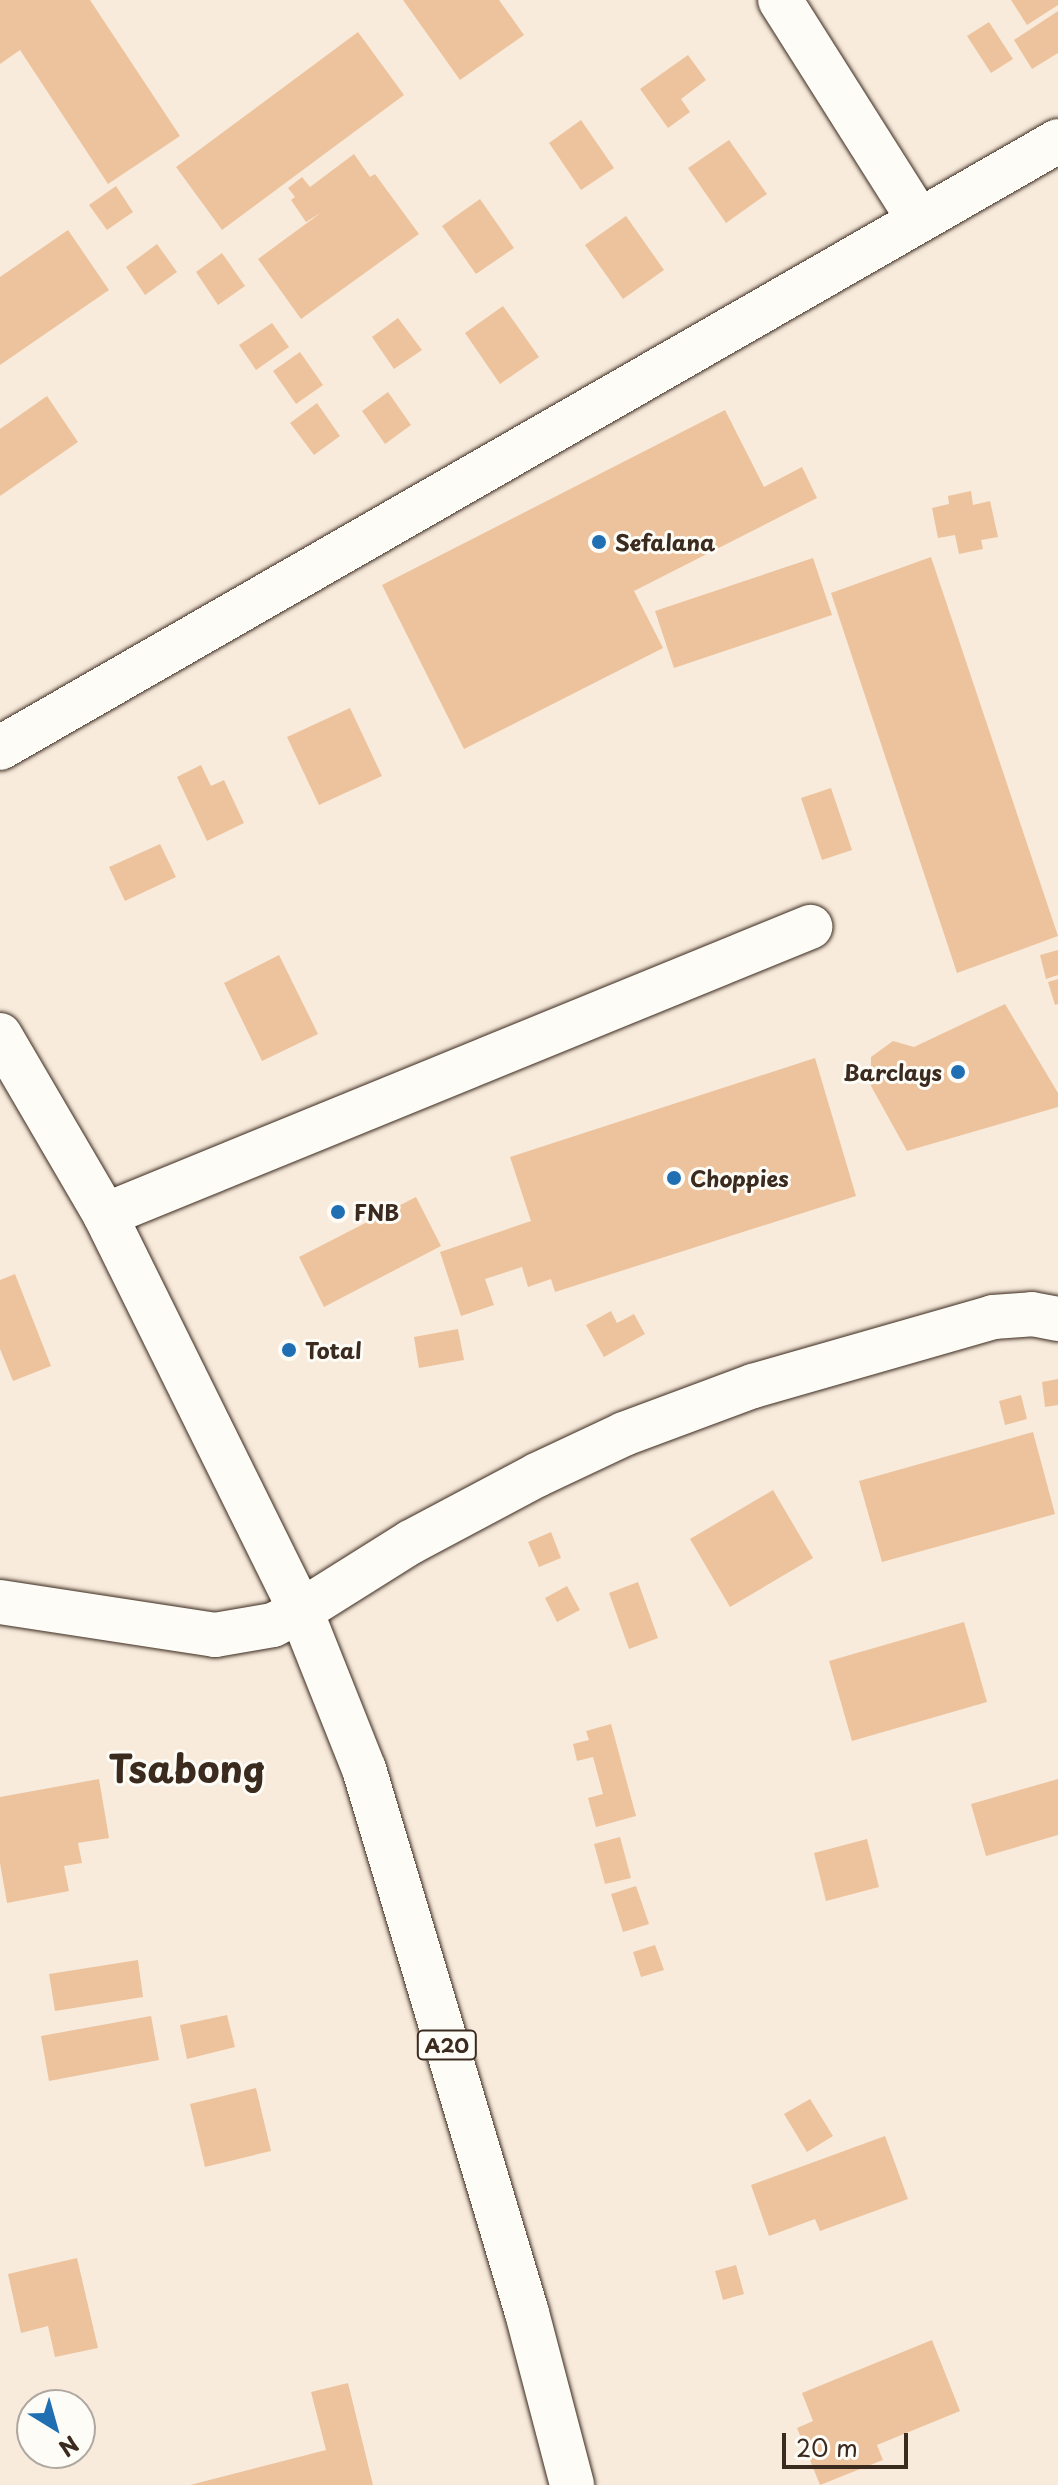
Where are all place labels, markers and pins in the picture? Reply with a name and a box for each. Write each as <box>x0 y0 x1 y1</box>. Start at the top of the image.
place label: Sefalana <box>615 529 715 555</box>
marker: Sefalana <box>590 533 608 551</box>
place label: Barclays <box>843 1059 942 1085</box>
marker: Barclays <box>949 1063 967 1081</box>
place label: Choppies <box>690 1165 789 1191</box>
marker: Choppies <box>665 1169 683 1187</box>
place label: FNB <box>354 1199 399 1225</box>
marker: FNB <box>329 1203 347 1221</box>
place label: Total <box>305 1337 362 1363</box>
marker: Total <box>280 1341 298 1359</box>

